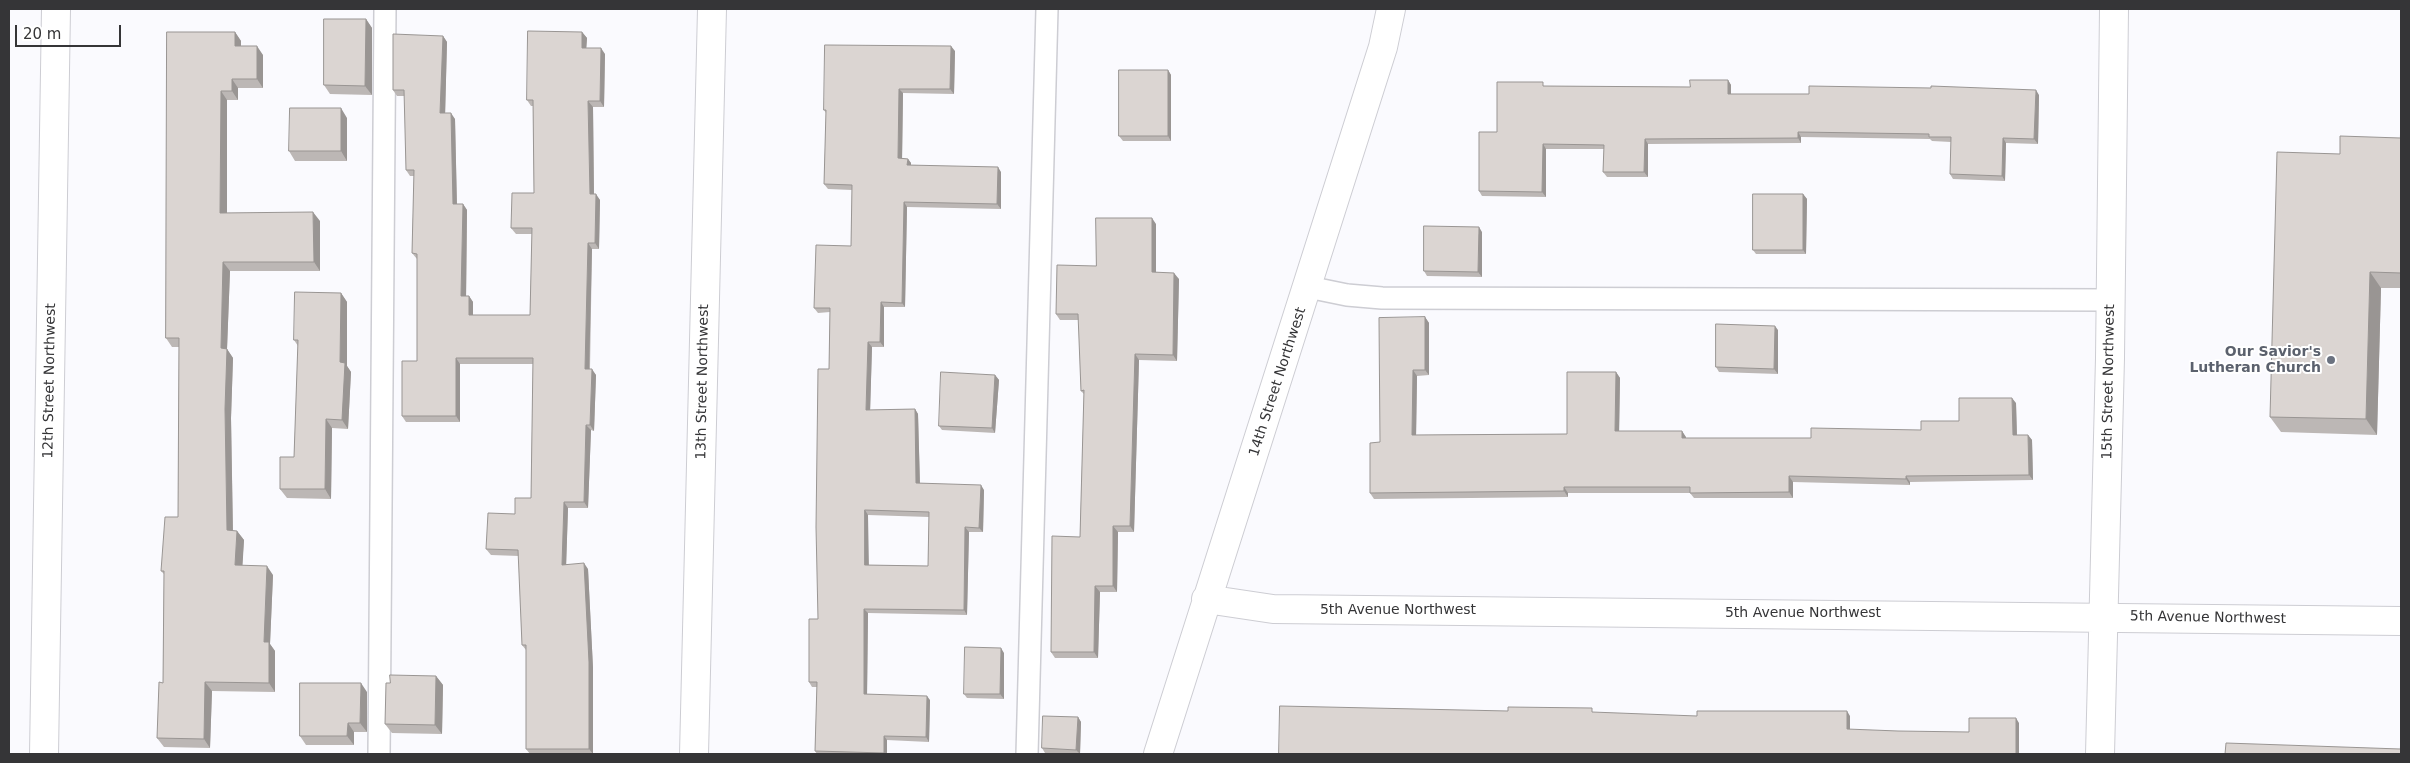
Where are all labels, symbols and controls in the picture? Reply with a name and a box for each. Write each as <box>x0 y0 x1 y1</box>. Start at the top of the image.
scale bar <box>18 15 124 47</box>
text: 20 m <box>23 25 61 43</box>
street label: 12th Street Northwest <box>40 303 60 459</box>
street label: 13th Street Northwest <box>693 304 713 460</box>
street label: 15th Street Northwest <box>2099 304 2119 460</box>
street label: 14th Street Northwest <box>1246 305 1310 459</box>
place label: Our Savior's Lutheran Church <box>2189 344 2321 377</box>
marker: Our Savior's Lutheran Church <box>2325 354 2337 366</box>
street label: 5th Avenue Northwest <box>1320 602 1476 618</box>
street label: 5th Avenue Northwest <box>1725 605 1881 621</box>
street label: 5th Avenue Northwest <box>2130 608 2286 628</box>

